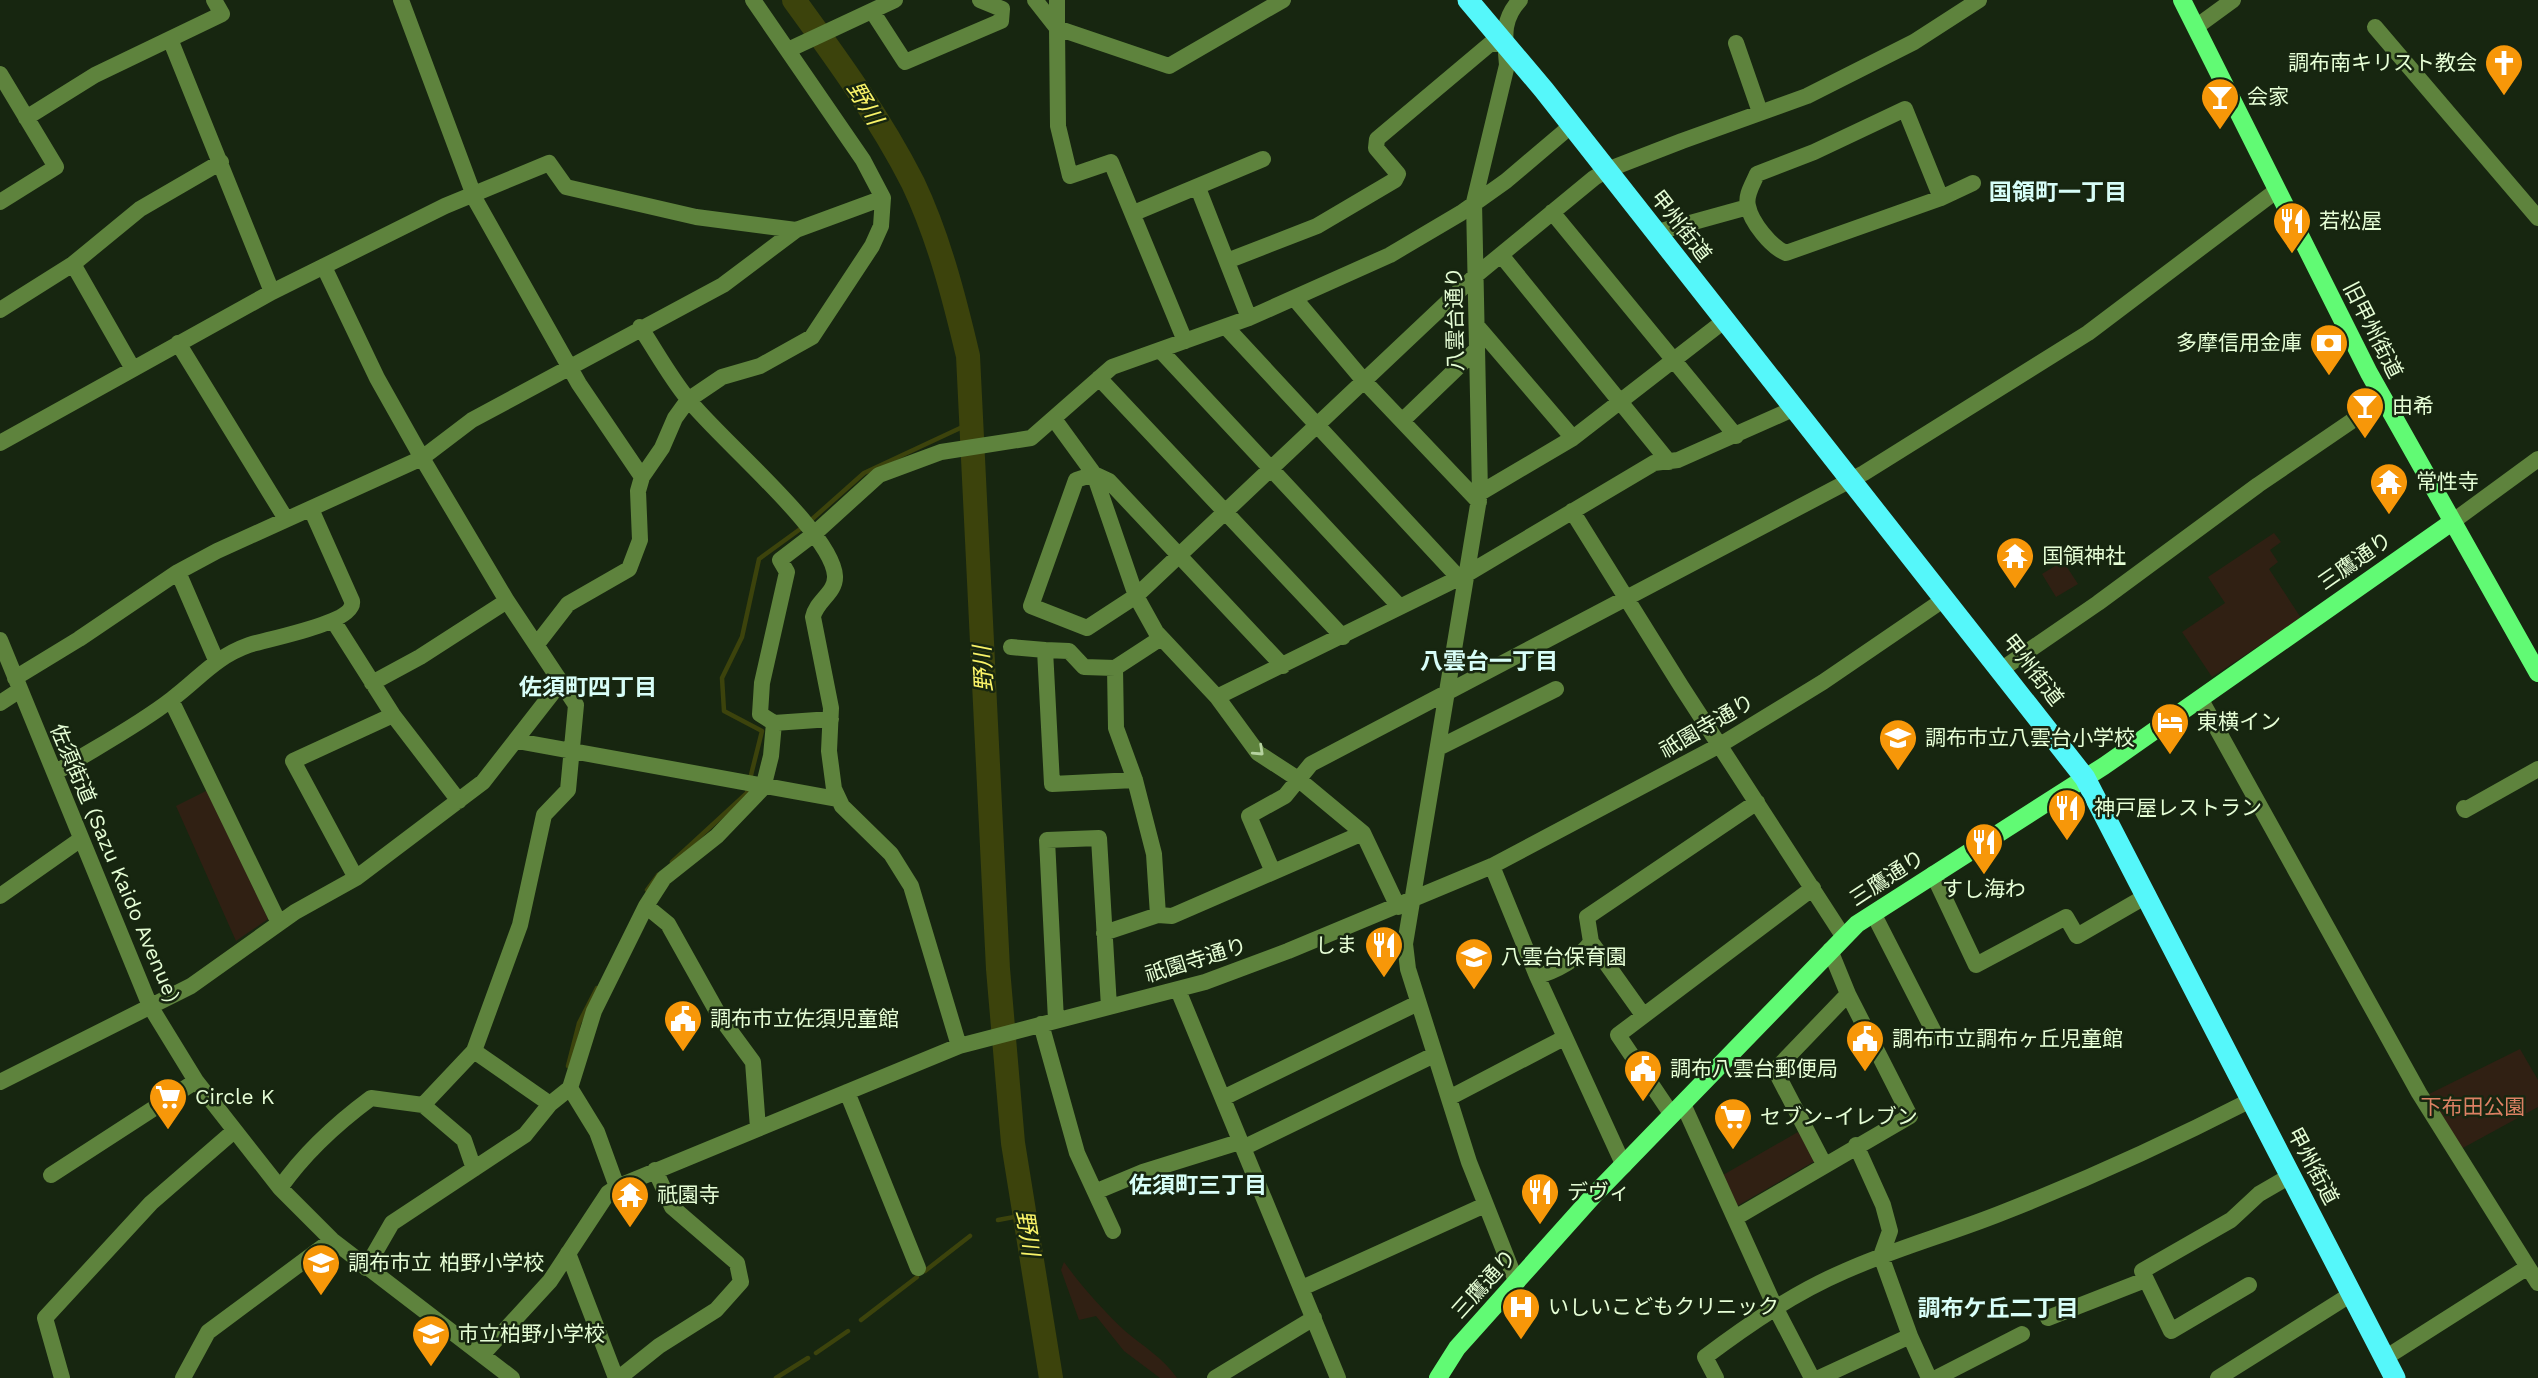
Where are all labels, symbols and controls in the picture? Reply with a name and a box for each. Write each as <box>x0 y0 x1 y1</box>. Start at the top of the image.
church icon: 調布南キリスト教会 <box>2483 42 2525 97</box>
place label: 調布南キリスト教会 <box>2288 50 2477 75</box>
bar icon: 会家 <box>2199 76 2241 131</box>
water label: 野川 <box>841 77 890 132</box>
place label: 会家 <box>2247 84 2289 109</box>
district label: 国領町一丁目 <box>1989 179 2127 206</box>
street label: 甲州街道 <box>1646 185 1717 266</box>
restaurant icon: 若松屋 <box>2271 200 2313 255</box>
place label: 若松屋 <box>2319 208 2382 233</box>
street label: 八雲台通り <box>1441 266 1468 372</box>
street label: 旧甲州街道 <box>2338 277 2408 382</box>
bank icon: 多摩信用金庫 <box>2308 322 2350 377</box>
place label: 多摩信用金庫 <box>2176 330 2302 355</box>
bar icon: 由希 <box>2344 385 2386 440</box>
place label: 由希 <box>2392 393 2434 418</box>
temple icon: 常性寺 <box>2368 461 2410 516</box>
place label: 常性寺 <box>2416 469 2479 494</box>
street label: 三鷹通り <box>2313 526 2396 595</box>
temple icon: 国領神社 <box>1994 535 2036 590</box>
place label: 国領神社 <box>2042 543 2126 568</box>
street label: 甲州街道 <box>1998 629 2069 710</box>
water label: 野川 <box>969 642 998 693</box>
district label: 八雲台一丁目 <box>1420 648 1558 675</box>
district label: 佐須町四丁目 <box>519 674 657 701</box>
street label: 祇園寺通り <box>1655 688 1758 763</box>
hotel icon: 東横イン <box>2149 701 2191 756</box>
place label: 東横イン <box>2197 709 2281 734</box>
school or university icon: 調布市立八雲台小学校 <box>1877 717 1919 772</box>
street label: 佐須街道 (Sazu Kaido Avenue) <box>45 720 186 1006</box>
place label: 調布市立八雲台小学校 <box>1925 725 2135 750</box>
one-way arrow <box>1251 742 1264 755</box>
restaurant icon: 神戸屋レストラン <box>2046 787 2088 842</box>
place label: 神戸屋レストラン <box>2094 795 2262 820</box>
restaurant icon: すし海わ <box>1963 821 2005 876</box>
street label: 三鷹通り <box>1845 844 1929 911</box>
place label: すし海わ <box>1942 876 2026 901</box>
restaurant icon: しま <box>1363 924 1405 979</box>
street label: 祇園寺通り <box>1142 932 1250 987</box>
place label: しま <box>1315 932 1357 957</box>
school or university icon: 八雲台保育園 <box>1453 936 1495 991</box>
place label: 八雲台保育園 <box>1501 944 1627 969</box>
public building icon: 調布市立佐須児童館 <box>662 998 704 1053</box>
place label: 調布市立佐須児童館 <box>710 1006 899 1031</box>
public building icon: 調布市立調布ヶ丘児童館 <box>1844 1018 1886 1073</box>
place label: 調布市立調布ヶ丘児童館 <box>1892 1026 2123 1051</box>
public building icon: 調布八雲台郵便局 <box>1622 1048 1664 1103</box>
place label: 調布八雲台郵便局 <box>1670 1056 1838 1081</box>
supermarket icon: Circle K <box>147 1076 189 1131</box>
place label: Circle K <box>195 1084 275 1109</box>
park label: 下布田公園 <box>2421 1094 2526 1119</box>
supermarket icon: セブン-イレブン <box>1712 1096 1754 1151</box>
place label: セブン-イレブン <box>1760 1104 1918 1129</box>
street label: 甲州街道 <box>2283 1123 2344 1209</box>
restaurant icon: デヴィ <box>1519 1171 1561 1226</box>
district label: 佐須町三丁目 <box>1129 1172 1267 1199</box>
temple icon: 祇園寺 <box>609 1174 651 1229</box>
place label: デヴィ <box>1567 1179 1630 1204</box>
place label: 祇園寺 <box>657 1182 720 1207</box>
water label: 野川 <box>1011 1208 1045 1261</box>
school or university icon: 調布市立 柏野小学校 <box>300 1242 342 1297</box>
street label: 三鷹通り <box>1446 1244 1521 1323</box>
place label: 調布市立 柏野小学校 <box>348 1250 544 1275</box>
hospital icon: いしいこどもクリニック <box>1500 1286 1542 1341</box>
place label: いしいこどもクリニック <box>1548 1294 1779 1319</box>
district label: 調布ケ丘二丁目 <box>1918 1295 2079 1322</box>
school or university icon: 市立柏野小学校 <box>410 1313 452 1368</box>
place label: 市立柏野小学校 <box>458 1321 605 1346</box>

